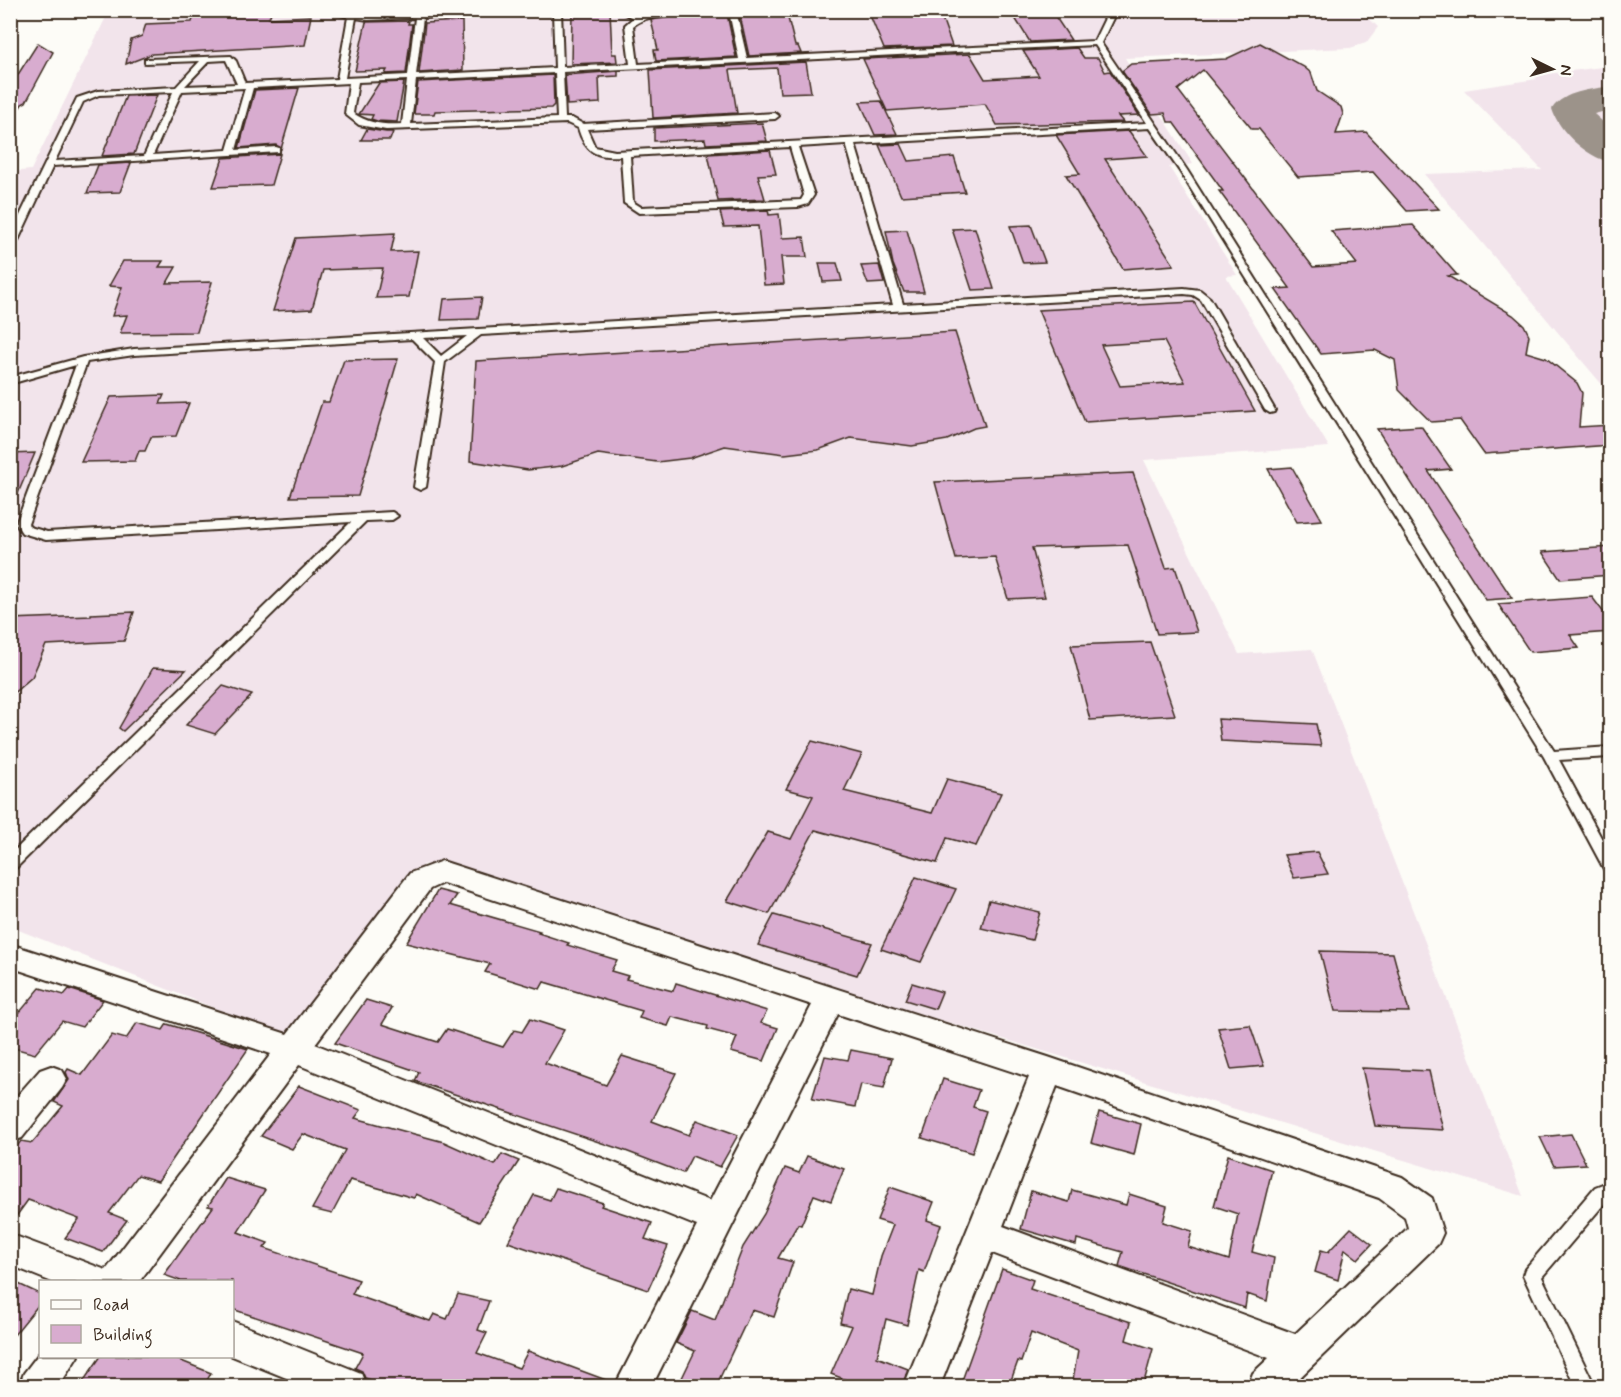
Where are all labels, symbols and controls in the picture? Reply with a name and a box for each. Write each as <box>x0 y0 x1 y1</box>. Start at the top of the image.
north arrow <box>1522 39 1582 99</box>
text: N <box>1555 64 1576 76</box>
legend <box>39 1280 234 1358</box>
text: Road <box>93 1293 129 1317</box>
text: Building <box>93 1323 153 1349</box>

